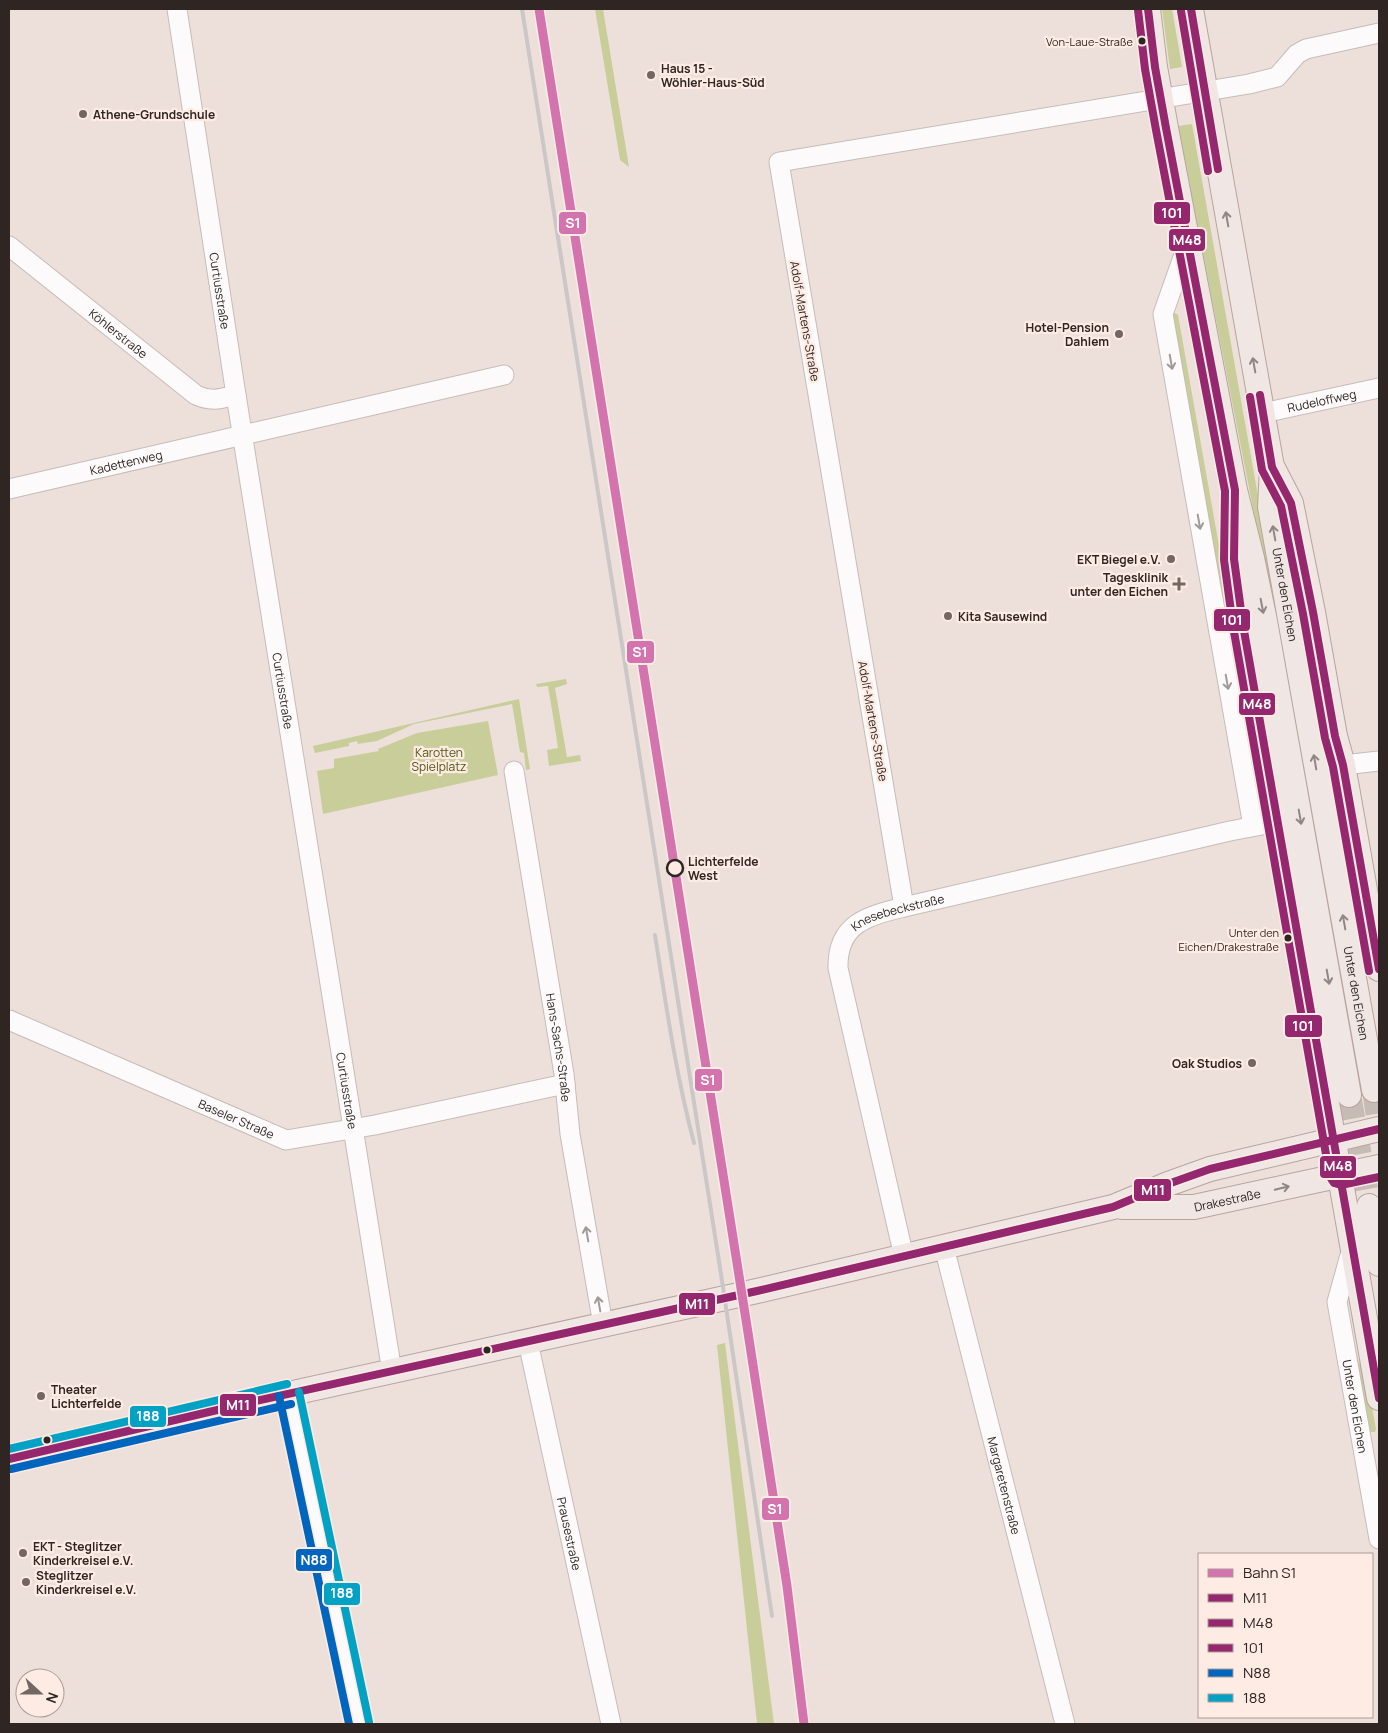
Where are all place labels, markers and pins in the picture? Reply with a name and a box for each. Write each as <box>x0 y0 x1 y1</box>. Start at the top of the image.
place label: Von-Laue-Straße <box>1046 34 1134 49</box>
marker: Von-Laue-Straße <box>1137 36 1147 46</box>
place label: Haus 15 - Wöhler-Haus-Süd <box>661 60 765 91</box>
marker: Haus 15 - Wöhler-Haus-Süd <box>645 69 657 81</box>
place label: Athene-Grundschule <box>93 106 215 123</box>
marker: Athene-Grundschule <box>77 108 89 120</box>
place label: Hotel-Pension Dahlem <box>1026 319 1109 350</box>
marker: Hotel-Pension Dahlem <box>1113 328 1125 340</box>
place label: EKT Biegel e.V. <box>1077 551 1161 568</box>
marker: EKT Biegel e.V. <box>1165 553 1177 565</box>
place label: Tagesklinik unter den Eichen <box>1070 569 1169 600</box>
marker: Tagesklinik unter den Eichen <box>1172 577 1186 591</box>
place label: Kita Sausewind <box>958 608 1047 625</box>
marker: Kita Sausewind <box>942 610 954 622</box>
place label: Lichterfelde West <box>688 853 759 884</box>
marker: Lichterfelde West <box>666 859 684 877</box>
place label: Unter den Eichen/Drakestraße <box>1178 925 1280 954</box>
marker: Unter den Eichen/Drakestraße <box>1283 933 1293 943</box>
place label: Oak Studios <box>1172 1055 1242 1072</box>
marker: Oak Studios <box>1246 1057 1258 1069</box>
unlabelled marker <box>482 1345 492 1355</box>
place label: Theater Lichterfelde <box>51 1381 122 1412</box>
marker: Theater Lichterfelde <box>35 1390 47 1402</box>
unlabelled marker <box>42 1435 52 1445</box>
place label: EKT - Steglitzer Kinderkreisel e.V. <box>33 1538 133 1569</box>
marker: EKT - Steglitzer Kinderkreisel e.V. <box>17 1547 29 1559</box>
place label: Steglitzer Kinderkreisel e.V. <box>36 1567 136 1598</box>
marker: Steglitzer Kinderkreisel e.V. <box>20 1576 32 1588</box>

